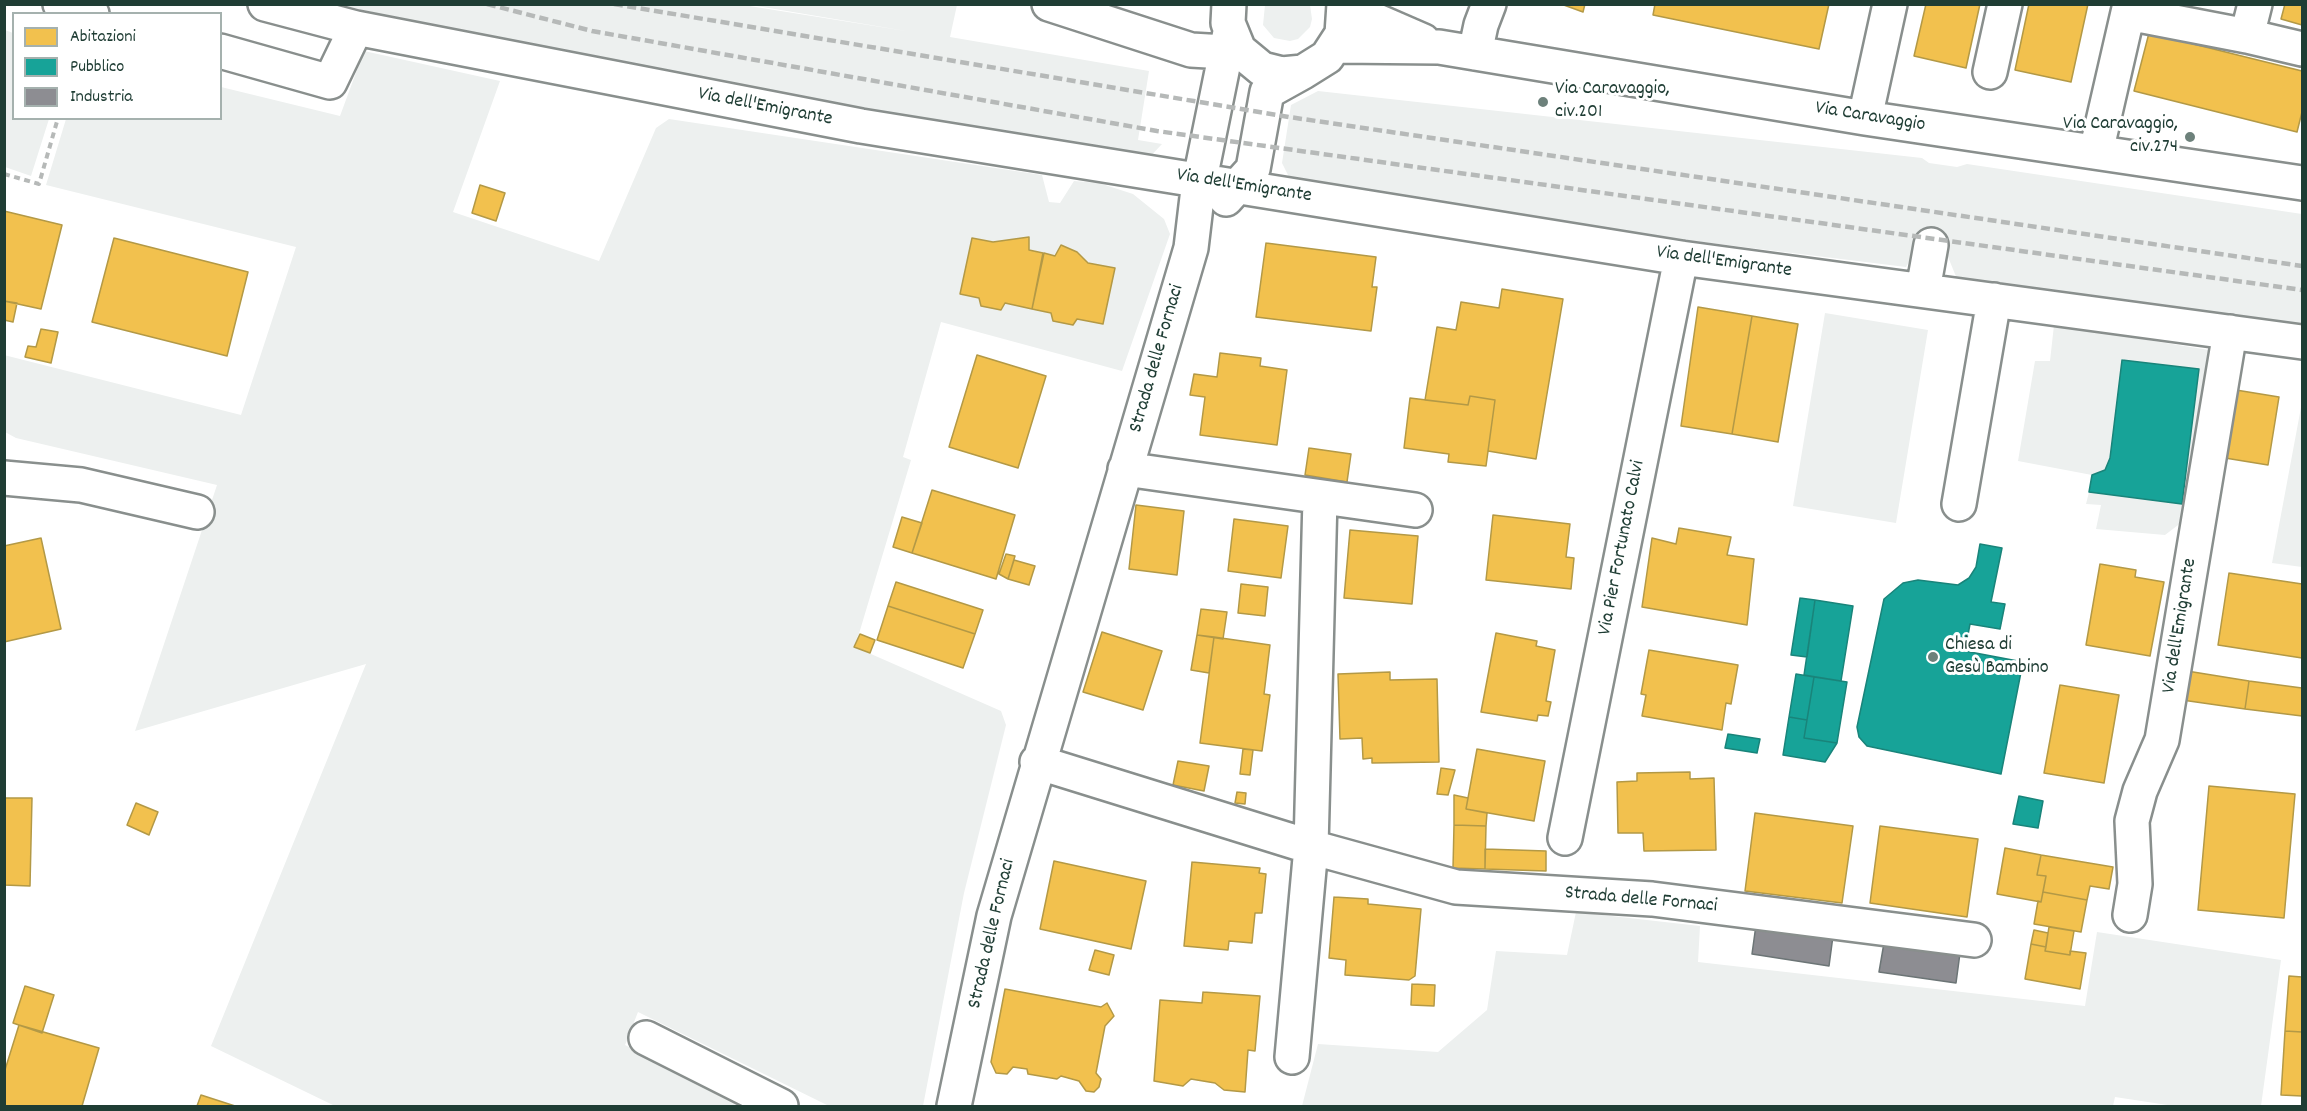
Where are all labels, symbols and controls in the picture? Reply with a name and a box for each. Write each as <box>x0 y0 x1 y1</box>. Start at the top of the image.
legend <box>12 12 222 120</box>
text: Abitazioni <box>70 25 136 50</box>
text: Pubblico <box>70 55 124 80</box>
place label: Via Caravaggio, civ.201 <box>1555 78 1670 125</box>
street label: Via dell'Emigrante <box>696 83 834 133</box>
text: Industria <box>70 85 133 110</box>
marker: Via Caravaggio, civ.201 <box>1536 95 1550 109</box>
street label: Via Caravaggio <box>1813 97 1927 139</box>
place label: Via Caravaggio, civ.274 <box>2063 113 2178 160</box>
marker: Via Caravaggio, civ.274 <box>2183 130 2197 144</box>
street label: Via dell'Emigrante <box>1175 164 1313 210</box>
street label: Via dell'Emigrante <box>1655 242 1793 284</box>
street label: Strada delle Fornaci <box>1125 282 1191 436</box>
street label: Via Pier Fortunato Calvi <box>1594 459 1652 637</box>
street label: Via dell'Emigrante <box>2158 557 2204 695</box>
place label: Chiesa di Gesù Bambino <box>1945 634 2049 681</box>
marker: Chiesa di Gesù Bambino <box>1926 650 1940 664</box>
street label: Strada delle Fornaci <box>964 857 1022 1011</box>
street label: Strada delle Fornaci <box>1564 882 1718 920</box>

